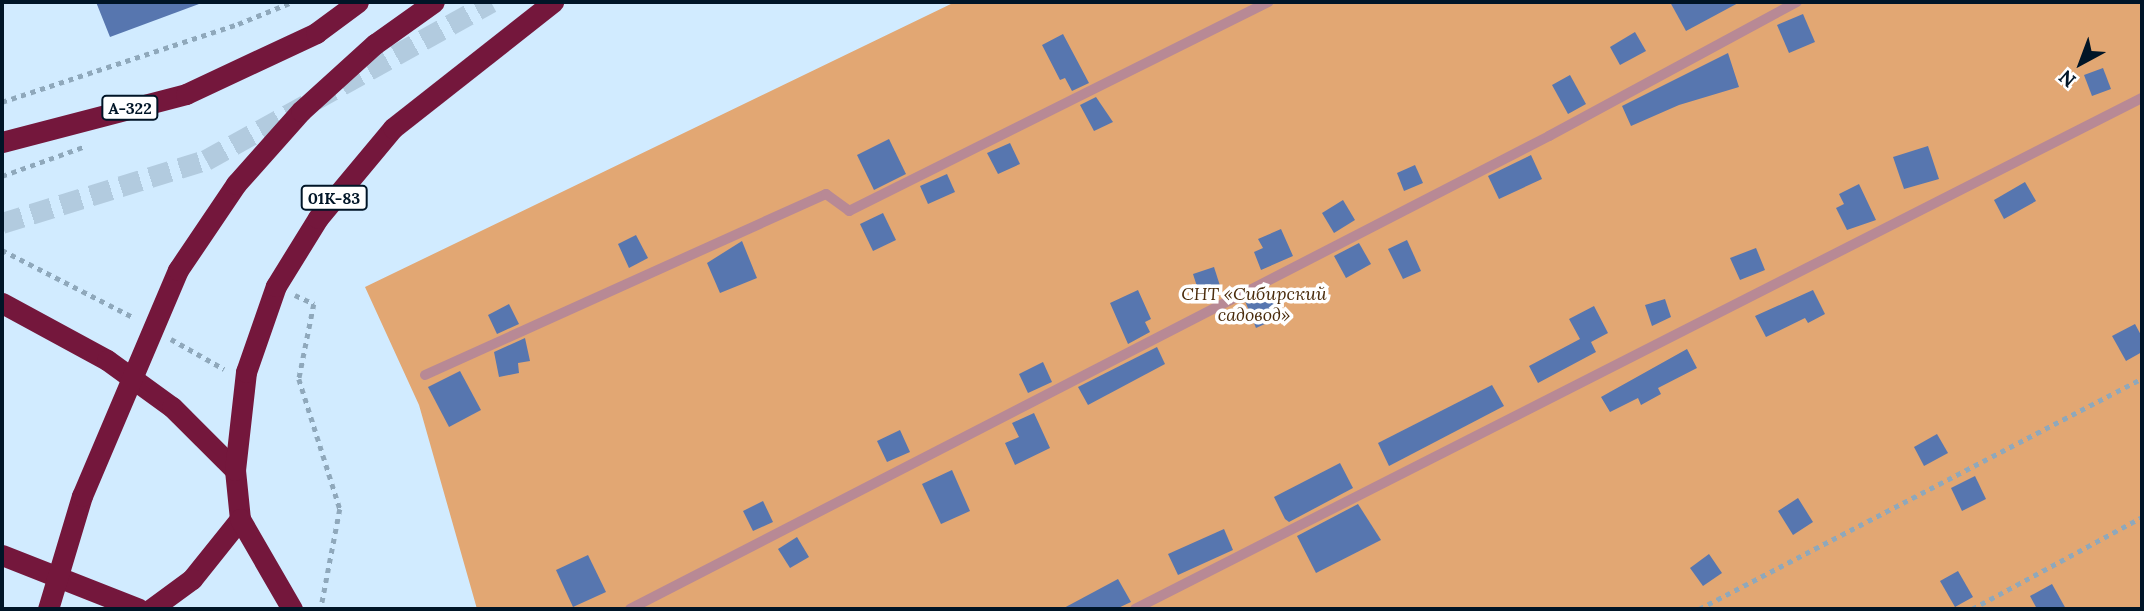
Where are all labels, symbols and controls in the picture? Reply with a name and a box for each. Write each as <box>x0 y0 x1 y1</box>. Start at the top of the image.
north arrow <box>2046 28 2116 98</box>
text: N <box>2054 65 2081 93</box>
road number: А-322 <box>100 96 160 120</box>
road number: 01К-83 <box>299 186 369 210</box>
park label: СНТ «Сибирский садовод» <box>1181 284 1327 326</box>

